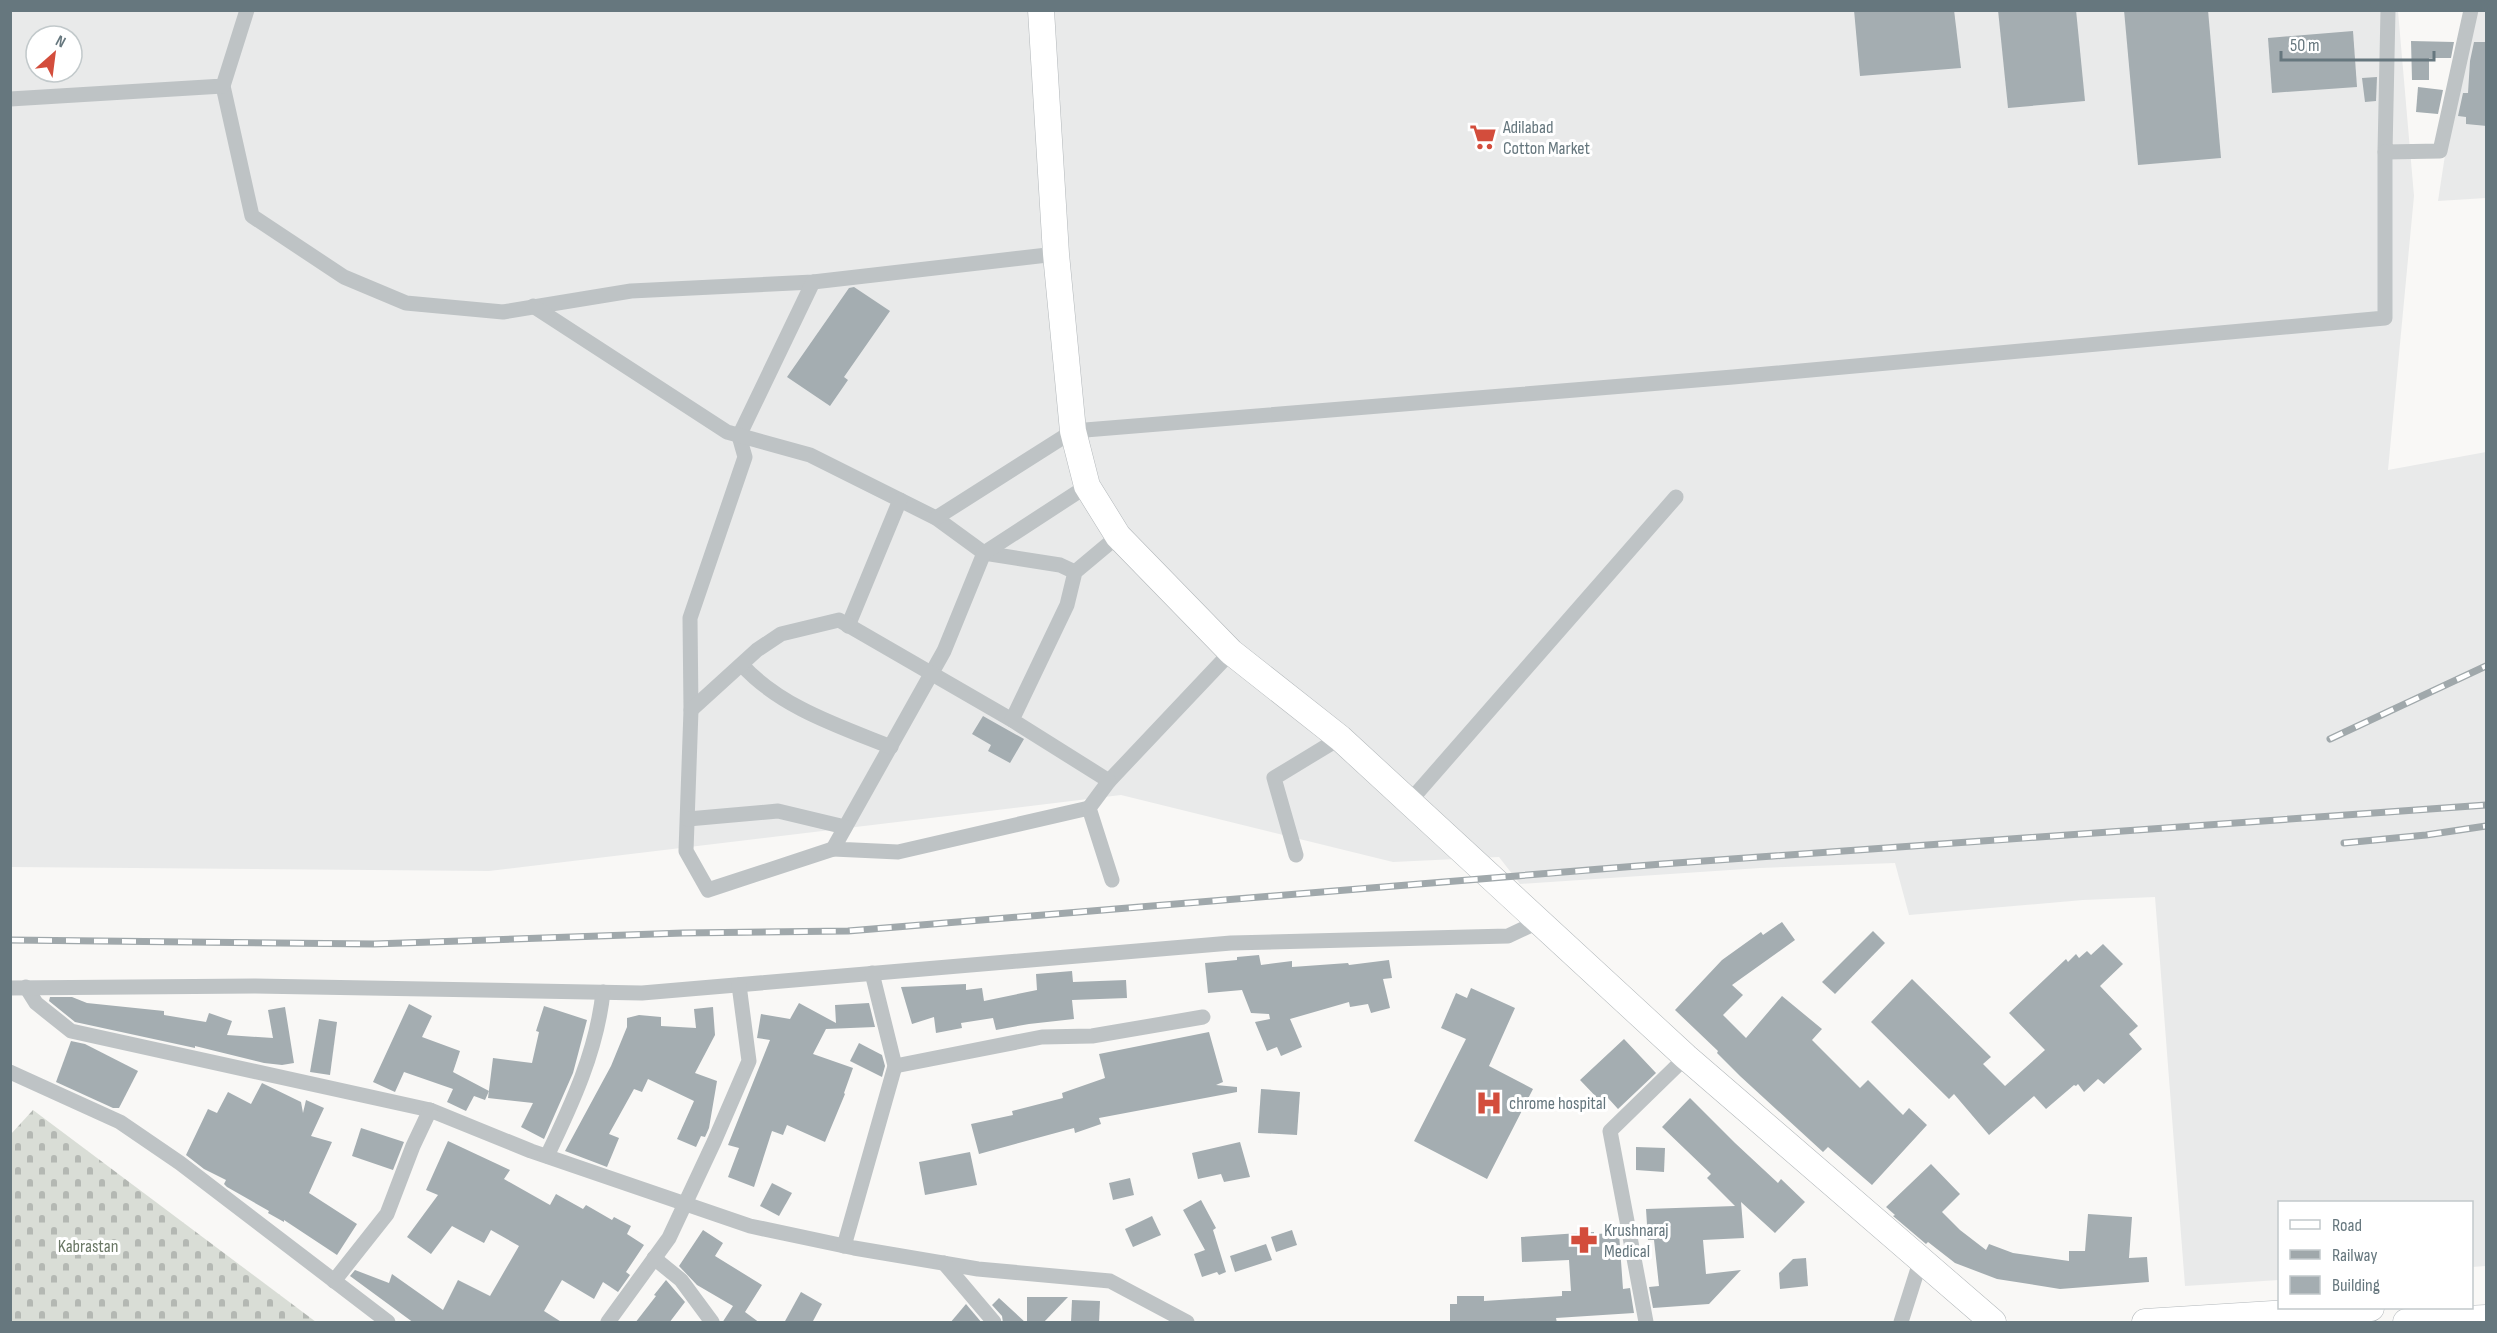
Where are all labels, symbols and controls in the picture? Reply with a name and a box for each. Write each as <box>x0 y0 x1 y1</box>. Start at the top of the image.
north arrow <box>24 24 84 84</box>
scale bar <box>2281 24 2434 62</box>
text: N <box>52 32 69 52</box>
text: 50 m <box>2290 35 2320 56</box>
place label: Adilabad Cotton Market <box>1502 117 1590 159</box>
supermarket icon: Adilabad Cotton Market <box>1468 122 1498 152</box>
hospital icon: chrome hospital <box>1474 1088 1504 1118</box>
place label: chrome hospital <box>1509 1093 1606 1114</box>
legend <box>2278 1201 2473 1309</box>
text: Road <box>2332 1215 2362 1236</box>
place label: Krushnaraj Medical <box>1604 1220 1669 1262</box>
pharmacy icon: Krushnaraj Medical <box>1569 1225 1599 1255</box>
park label: Kabrastan <box>58 1236 118 1257</box>
text: Railway <box>2332 1245 2377 1266</box>
text: Building <box>2332 1275 2380 1296</box>

